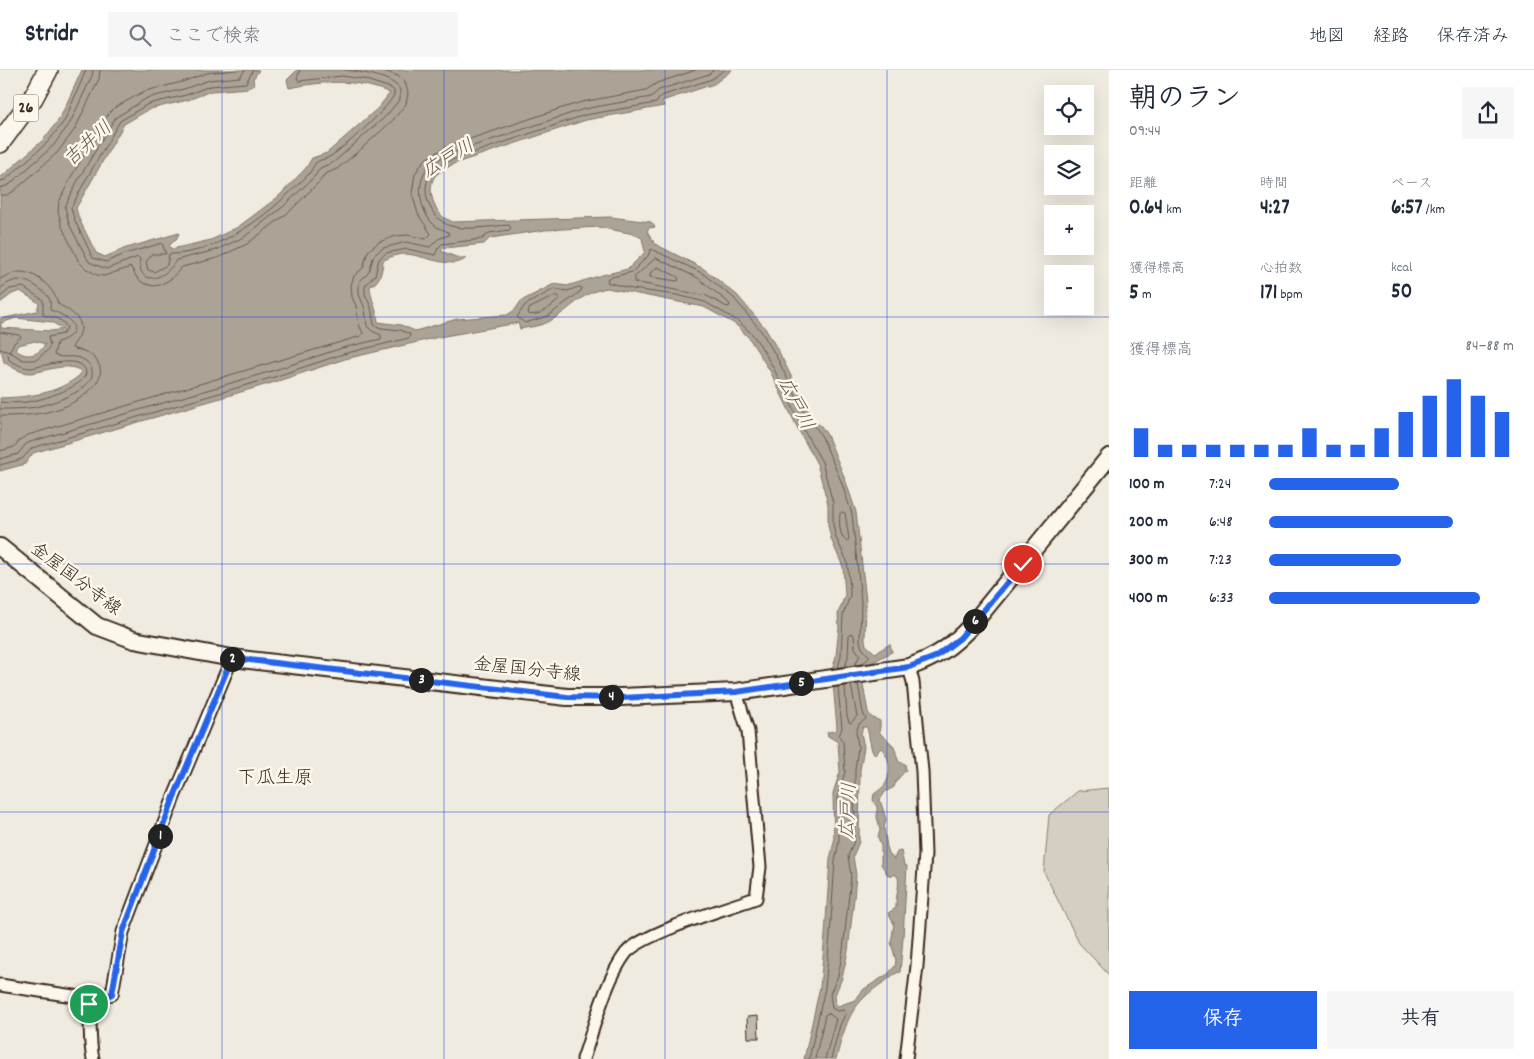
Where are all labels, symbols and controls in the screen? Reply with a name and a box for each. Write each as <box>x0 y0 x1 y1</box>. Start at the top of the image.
search box <box>108 12 458 57</box>
text: Stridr <box>25 18 78 52</box>
icon: search <box>126 21 154 49</box>
text: ここで検索 <box>166 24 261 51</box>
text: 地図 <box>1309 25 1345 50</box>
text: 経路 <box>1373 25 1409 50</box>
text: 保存済み <box>1437 25 1509 50</box>
text: 朝のラン <box>1129 81 1241 121</box>
map controls <box>1044 85 1094 315</box>
button: locate <box>1044 85 1094 135</box>
button: share <box>1462 87 1514 139</box>
road number: 26 <box>14 94 38 122</box>
water label: 吉井川 <box>59 116 119 174</box>
text: 09:44 <box>1129 120 1161 143</box>
water label: 広戸川 <box>418 134 480 186</box>
button: layers <box>1044 145 1094 195</box>
text: 距離 <box>1129 174 1157 194</box>
text: 時間 <box>1260 174 1288 194</box>
text: ペース <box>1391 174 1432 194</box>
text: 0.64 <box>1129 194 1163 224</box>
text: 4:27 <box>1260 194 1289 224</box>
text: 6:57 <box>1391 194 1423 224</box>
text: km <box>1163 200 1182 220</box>
text: /km <box>1423 200 1445 220</box>
button: + <box>1044 205 1094 255</box>
text: kcal <box>1391 258 1412 278</box>
text: 獲得標高 <box>1129 259 1185 279</box>
text: 心拍数 <box>1260 259 1302 279</box>
button: − <box>1044 265 1094 315</box>
text: 50 <box>1391 278 1412 308</box>
text: 5 <box>1129 279 1139 309</box>
text: 171 <box>1260 279 1277 309</box>
text: m <box>1139 285 1152 305</box>
text: bpm <box>1277 285 1303 305</box>
text: 84–88 m <box>1466 335 1514 358</box>
text: 獲得標高 <box>1129 339 1193 362</box>
water label: 広戸川 <box>769 372 819 436</box>
text: 100 m <box>1129 473 1165 496</box>
text: 7:24 <box>1209 473 1231 496</box>
text: 200 m <box>1129 511 1168 534</box>
text: 6:48 <box>1209 511 1233 534</box>
street label: 金屋国分寺線 <box>24 538 126 622</box>
pin <box>1002 543 1044 585</box>
text: 300 m <box>1129 549 1168 572</box>
text: 7:23 <box>1209 549 1232 572</box>
icon: check <box>1009 550 1037 578</box>
text: 400 m <box>1129 587 1168 610</box>
text: 6:33 <box>1209 587 1234 610</box>
pin: 6 <box>962 608 988 634</box>
text: 6 <box>972 611 979 631</box>
pin: 2 <box>220 646 244 672</box>
text: 2 <box>229 649 236 669</box>
street label: 金屋国分寺線 <box>472 653 582 689</box>
pin: 3 <box>408 668 434 692</box>
text: 3 <box>418 670 425 690</box>
pin: 5 <box>788 670 814 696</box>
text: 5 <box>798 673 805 693</box>
pin: 4 <box>598 684 624 710</box>
text: 4 <box>609 687 614 707</box>
district label: 下瓜生原 <box>237 766 313 793</box>
water label: 広戸川 <box>835 782 865 840</box>
pin: 1 <box>148 824 172 848</box>
text: 1 <box>159 826 162 846</box>
pin <box>68 983 110 1025</box>
icon: arrive <box>75 990 103 1018</box>
button: 保存 <box>1129 991 1317 1049</box>
button: 共有 <box>1327 991 1514 1049</box>

